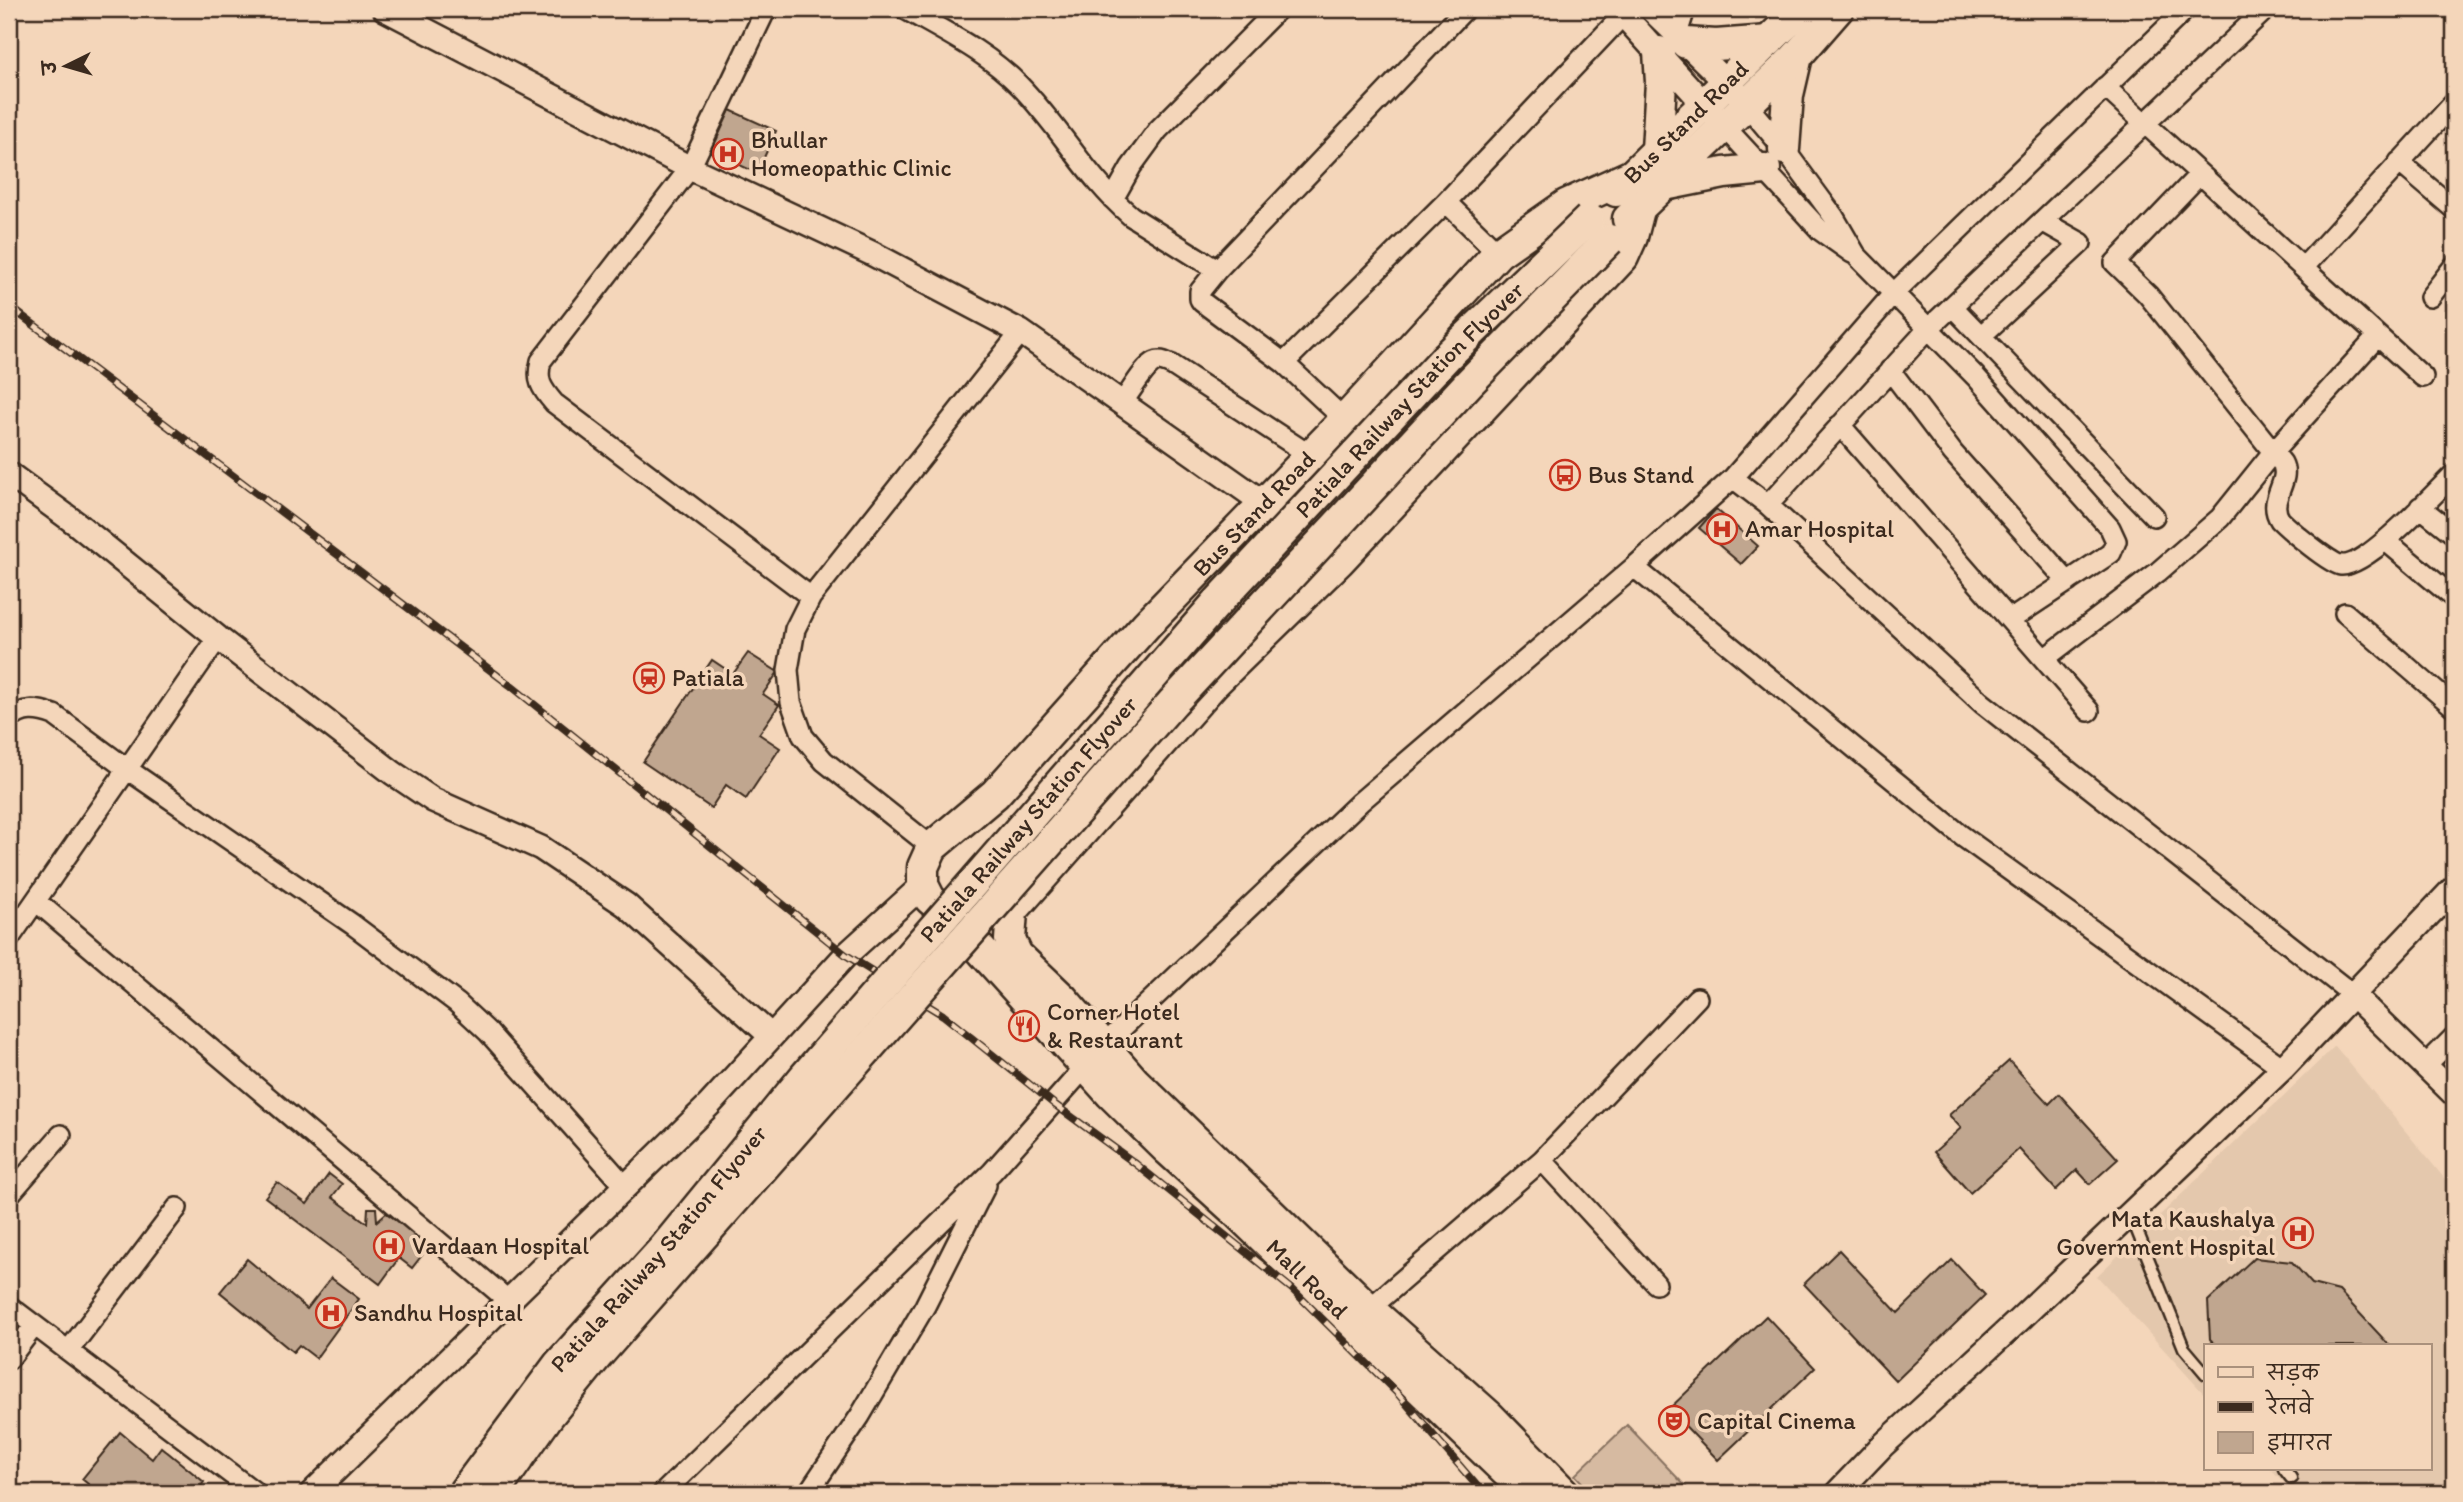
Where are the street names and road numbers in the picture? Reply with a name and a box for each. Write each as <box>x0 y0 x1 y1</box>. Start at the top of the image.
street label: Bus Stand Road <box>1617 54 1754 190</box>
street label: Patiala Railway Station Flyover <box>1289 275 1530 524</box>
street label: Bus Stand Road <box>1186 444 1321 582</box>
street label: Patiala Railway Station Flyover <box>913 690 1143 948</box>
street label: Patiala Railway Station Flyover <box>544 1119 773 1378</box>
street label: Mall Road <box>1260 1232 1354 1325</box>

